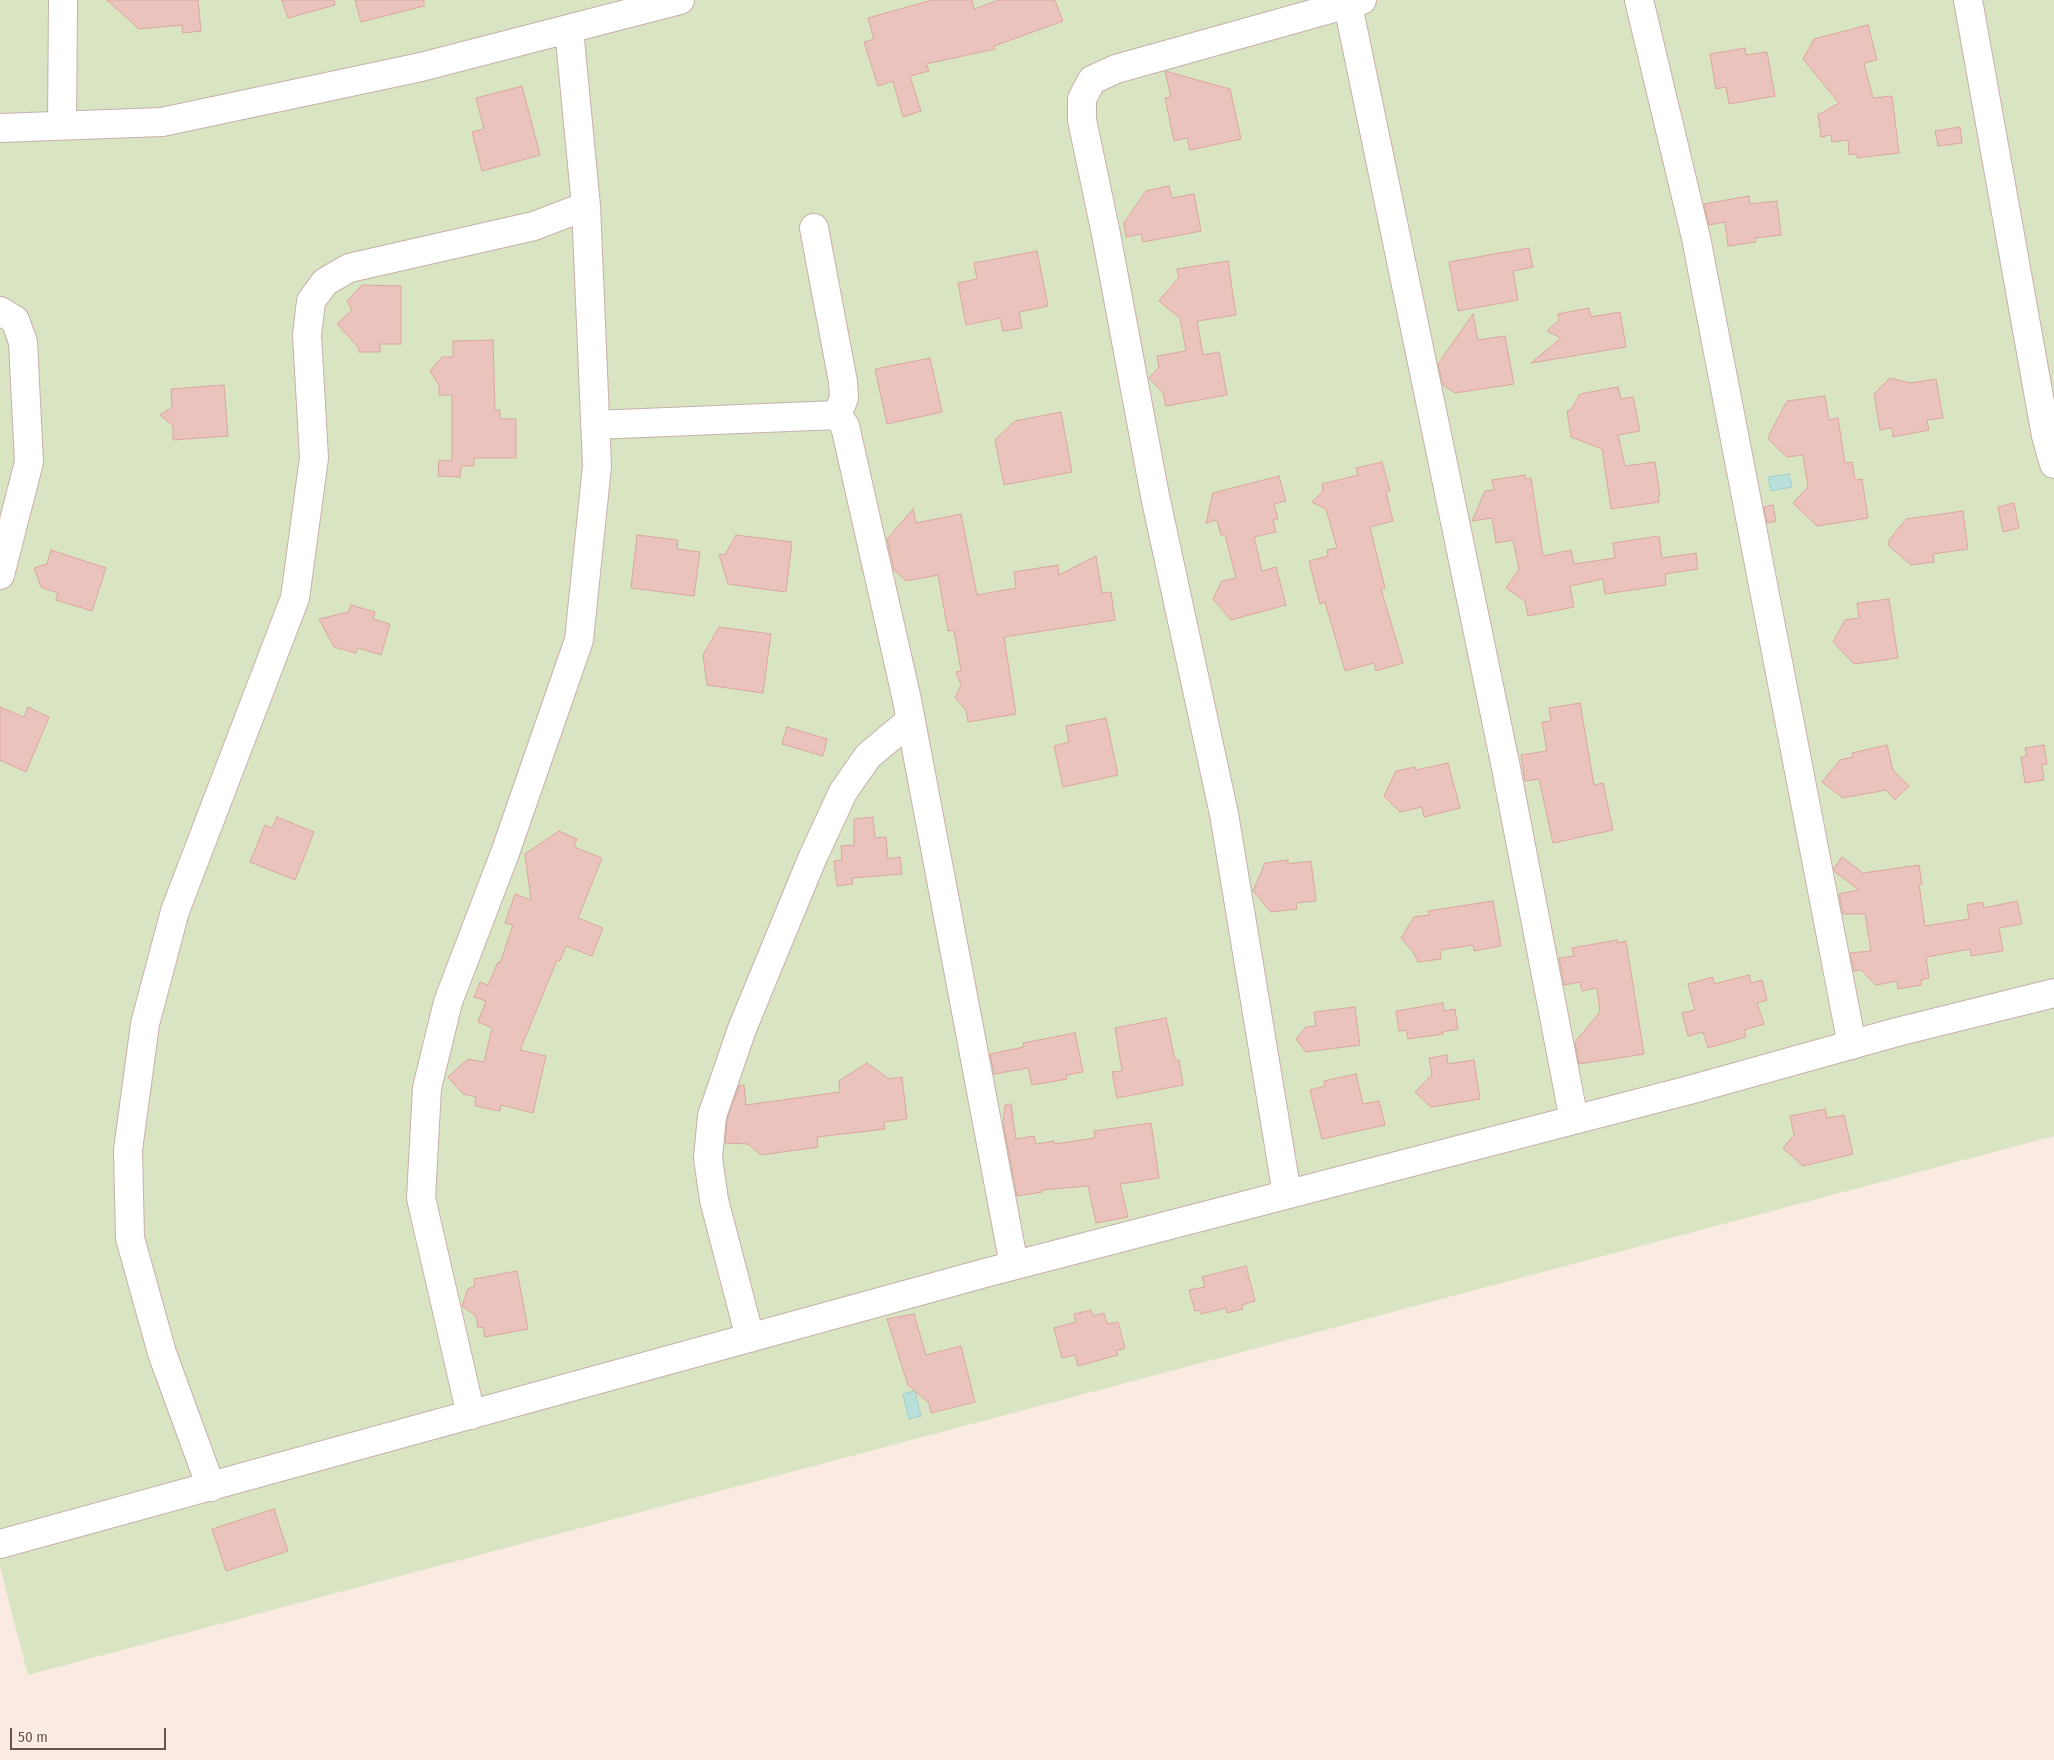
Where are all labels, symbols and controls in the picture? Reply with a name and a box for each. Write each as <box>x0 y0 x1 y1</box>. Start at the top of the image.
scale bar <box>12 1718 169 1750</box>
text: 50 m <box>18 1728 48 1746</box>

